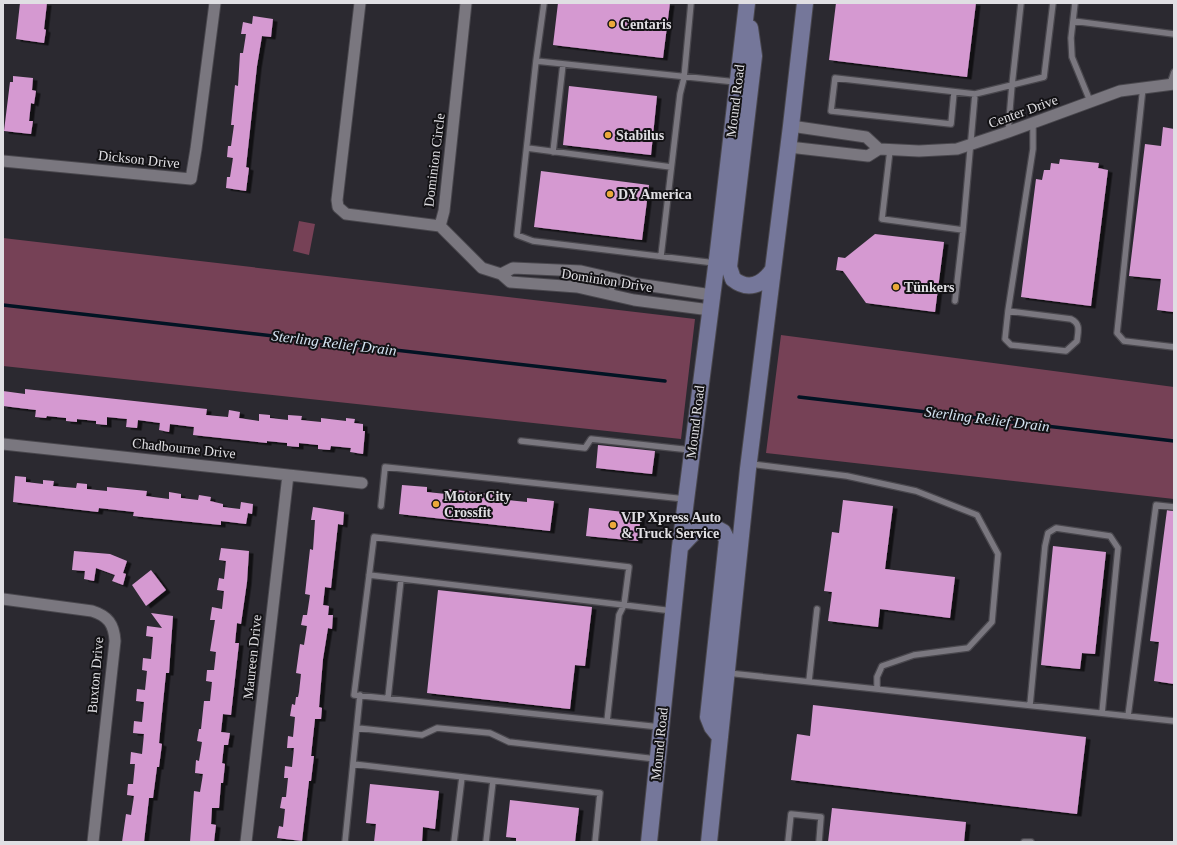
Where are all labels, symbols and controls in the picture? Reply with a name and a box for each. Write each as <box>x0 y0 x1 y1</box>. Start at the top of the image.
place label: Centaris <box>620 17 672 32</box>
marker: Centaris <box>607 19 617 29</box>
street label: Mound Road <box>724 64 747 138</box>
street label: Center Drive <box>986 92 1060 131</box>
street label: Dominion Circle <box>421 112 448 208</box>
place label: Stabilus <box>616 128 665 143</box>
marker: Stabilus <box>603 130 613 140</box>
street label: Dickson Drive <box>97 148 181 171</box>
place label: DY America <box>618 187 692 202</box>
marker: DY America <box>605 189 615 199</box>
street label: Dominion Drive <box>560 266 654 295</box>
place label: Tünkers <box>904 280 955 295</box>
marker: Tünkers <box>891 282 901 292</box>
water label: Sterling Relief Drain <box>271 327 397 359</box>
street label: Mound Road <box>684 385 707 459</box>
water label: Sterling Relief Drain <box>924 403 1050 435</box>
street label: Chadbourne Drive <box>132 436 236 461</box>
place label: Motor City Crossfit <box>444 489 511 520</box>
marker: Motor City Crossfit <box>431 499 441 509</box>
place label: VIP Xpress Auto & Truck Service <box>621 510 721 541</box>
marker: VIP Xpress Auto & Truck Service <box>608 520 618 530</box>
street label: Maureen Drive <box>241 614 264 700</box>
street label: Buxton Drive <box>85 636 106 714</box>
street label: Mound Road <box>648 707 671 781</box>

